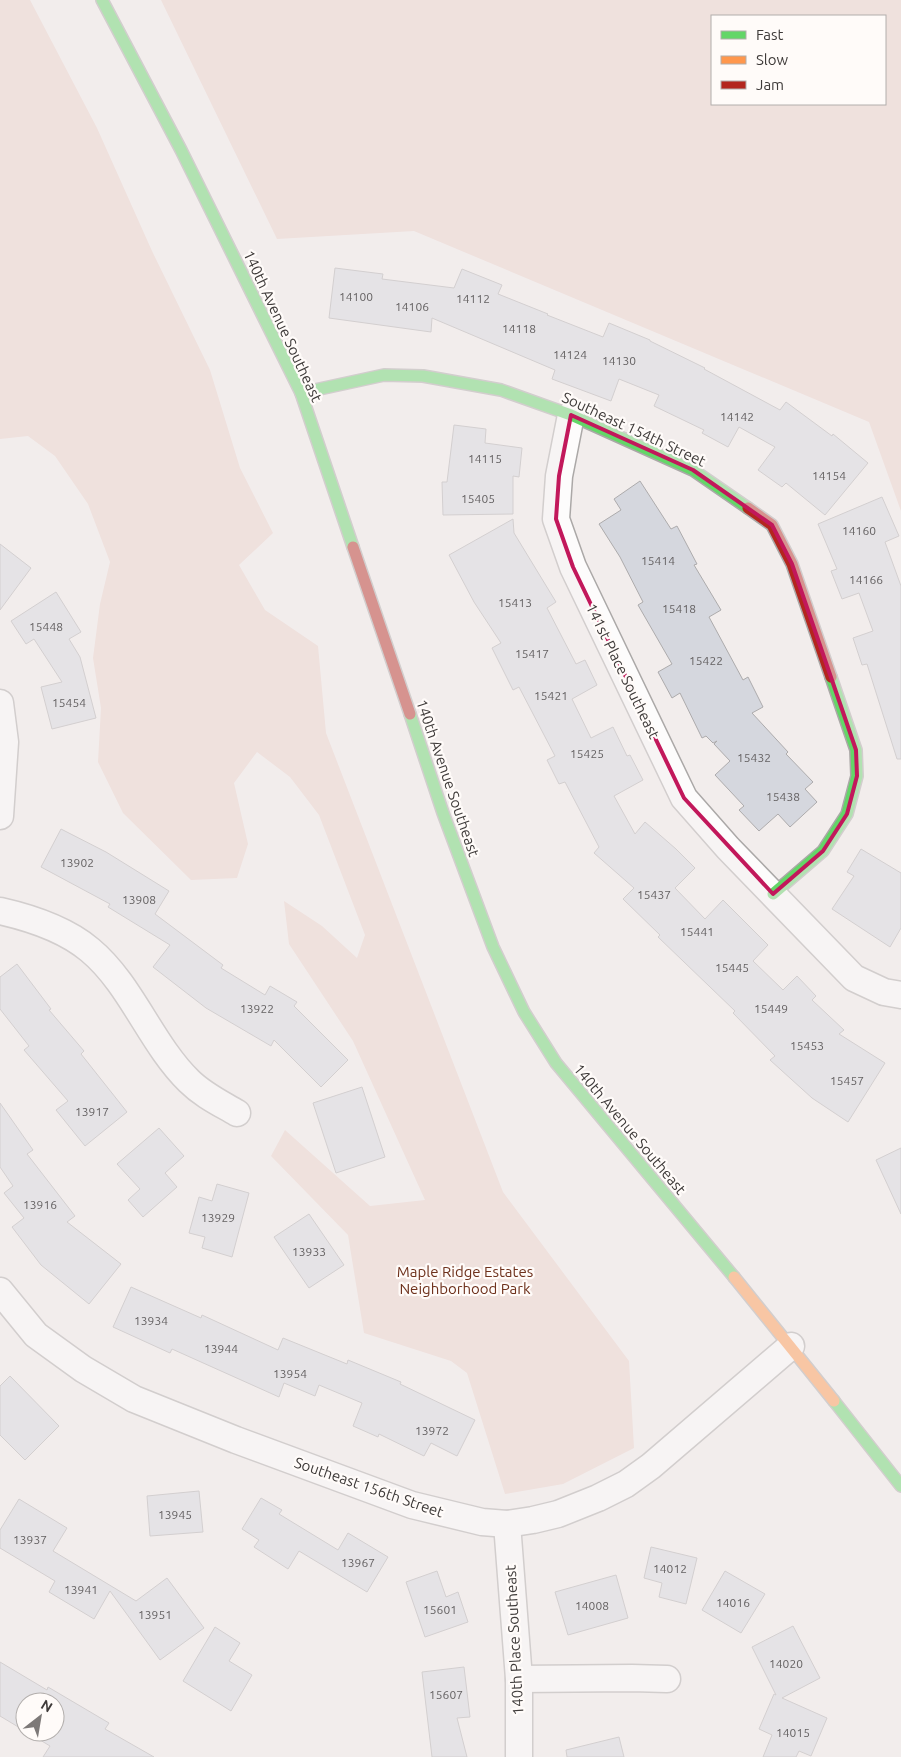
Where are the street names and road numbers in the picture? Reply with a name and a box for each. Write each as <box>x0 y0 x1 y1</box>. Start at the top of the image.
street label: 140th Avenue Southeast <box>240 247 326 405</box>
street label: Southeast 154th Street <box>559 388 709 470</box>
street label: 141st Place Southeast <box>583 601 663 742</box>
street label: 140th Avenue Southeast <box>413 697 483 859</box>
street label: 140th Avenue Southeast <box>570 1060 690 1198</box>
street label: Southeast 156th Street <box>292 1453 446 1521</box>
street label: 140th Place Southeast <box>502 1564 526 1716</box>

